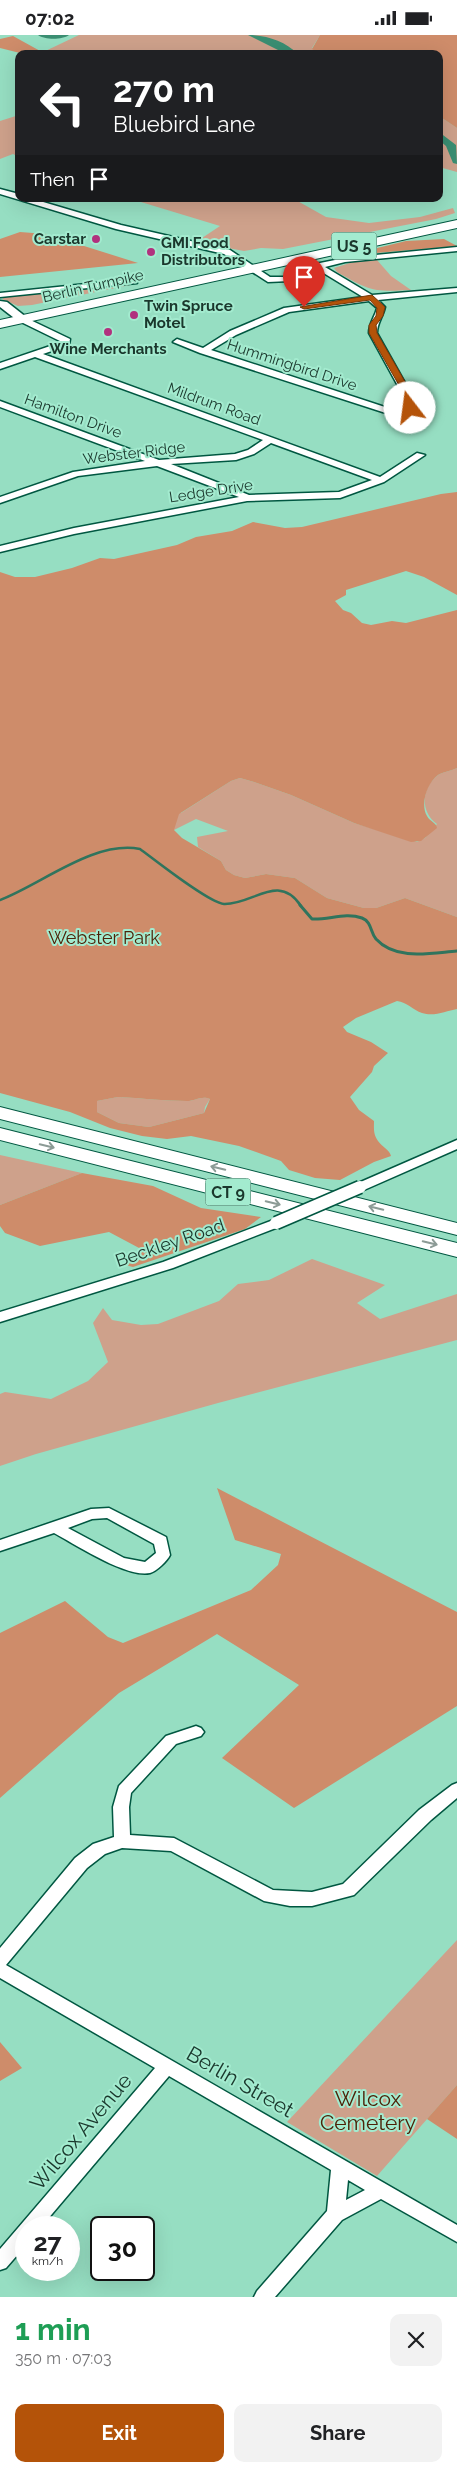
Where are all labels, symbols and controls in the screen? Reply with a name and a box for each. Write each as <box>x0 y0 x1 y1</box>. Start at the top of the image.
text: 07:02 <box>25 7 74 29</box>
text: 270 m <box>113 69 215 110</box>
icon: left <box>30 70 95 135</box>
text: Bluebird Lane <box>113 111 255 137</box>
icon: arrive <box>85 165 113 193</box>
text: Then <box>30 168 75 190</box>
place label: Carstar <box>34 230 86 248</box>
marker: Carstar <box>90 233 102 245</box>
road number: US 5 <box>332 233 376 260</box>
place label: GMI Food Distributors <box>161 234 245 269</box>
marker: GMI Food Distributors <box>145 246 157 258</box>
pin <box>283 256 325 307</box>
icon: arrive <box>290 263 318 291</box>
street label: Berlin Turnpike <box>41 266 146 306</box>
place label: Twin Spruce Motel <box>144 297 233 332</box>
marker: Twin Spruce Motel <box>128 309 140 321</box>
marker: Wine Merchants <box>102 326 114 338</box>
street label: Hummingbird Drive <box>225 336 359 395</box>
place label: Wine Merchants <box>49 340 167 358</box>
street label: Mildrum Road <box>165 379 263 429</box>
position arrow <box>383 381 435 433</box>
street label: Hamilton Drive <box>22 390 124 442</box>
street label: Webster Ridge <box>82 438 186 468</box>
street label: Ledge Drive <box>168 475 254 506</box>
park label: Webster Park <box>48 927 160 948</box>
one-way arrow <box>39 1141 55 1151</box>
one-way arrow <box>211 1163 227 1172</box>
road number: CT 9 <box>206 1179 250 1205</box>
one-way arrow <box>264 1199 280 1208</box>
one-way arrow <box>368 1203 384 1212</box>
street label: Beckley Road <box>112 1214 227 1271</box>
one-way arrow <box>421 1239 437 1248</box>
street label: Berlin Street <box>182 2041 298 2122</box>
street label: Wilcox Avenue <box>25 2068 137 2195</box>
park label: Wilcox Cemetery <box>320 2086 416 2135</box>
speed limit sign: 30 <box>90 2216 155 2281</box>
text: 27 <box>33 2227 62 2257</box>
text: km/h <box>32 2254 63 2268</box>
text: 1 min <box>15 2312 91 2347</box>
button: close <box>390 2314 442 2366</box>
text: 350 m · 07:03 <box>15 2349 112 2368</box>
button: Exit <box>15 2404 224 2462</box>
button: Share <box>234 2404 442 2462</box>

